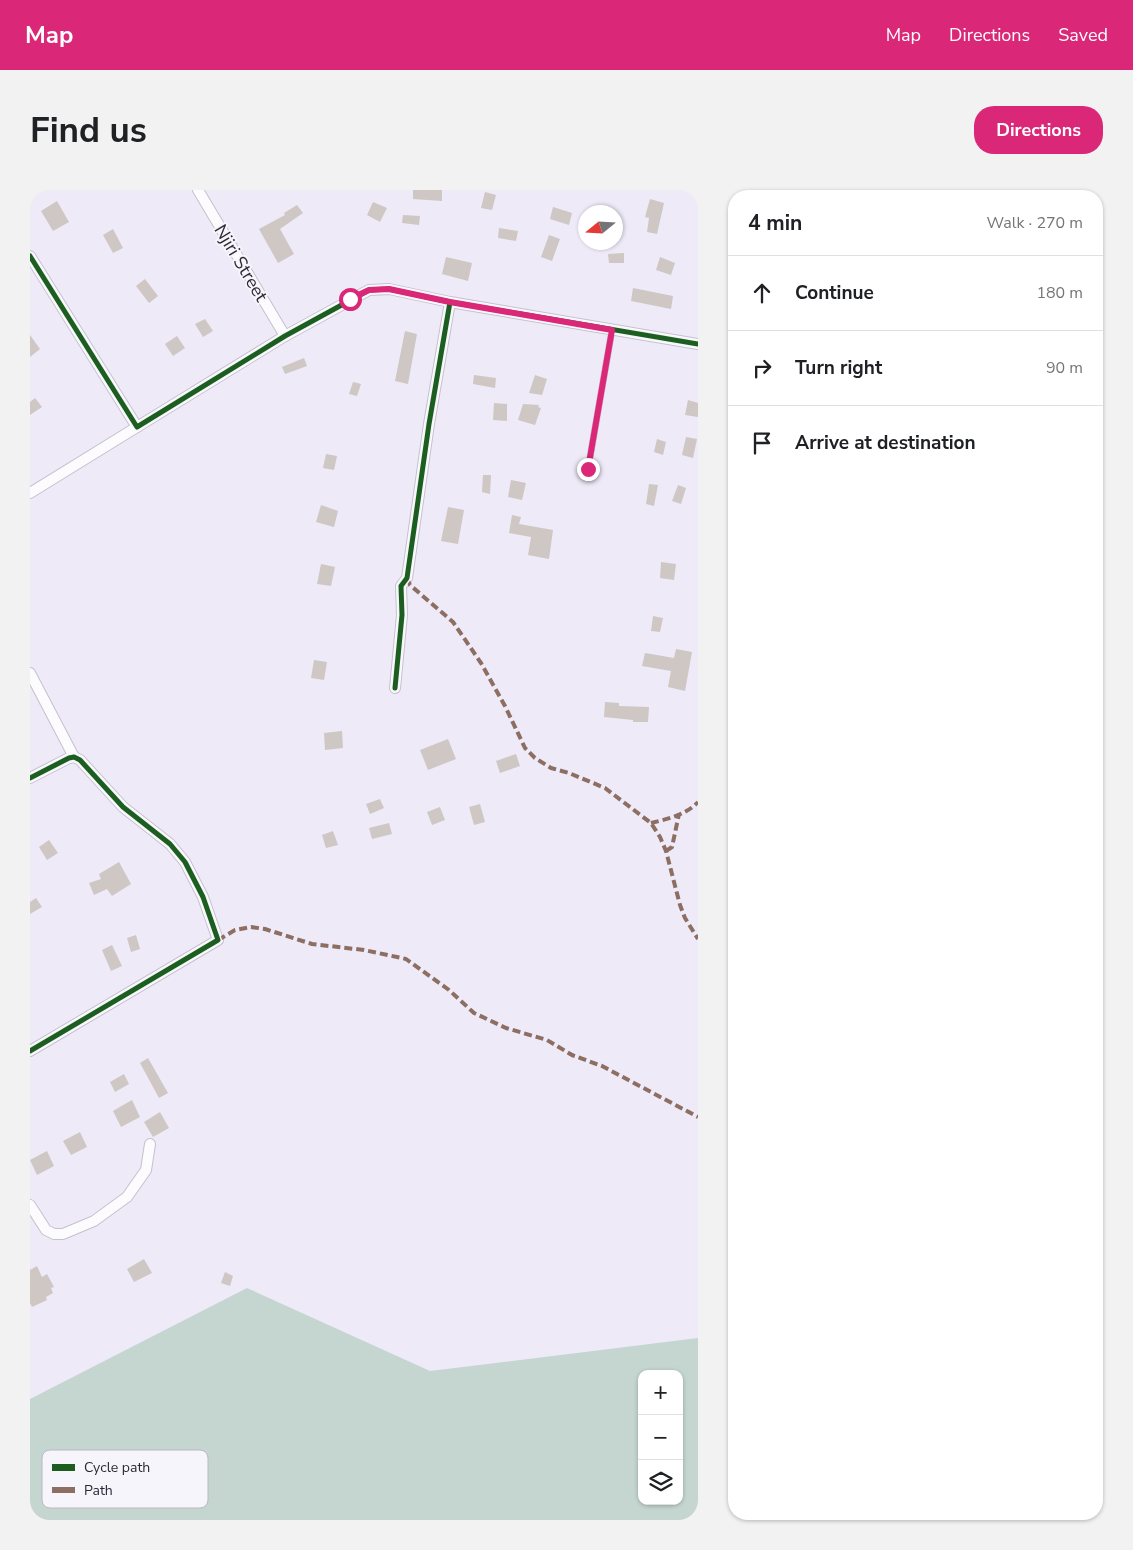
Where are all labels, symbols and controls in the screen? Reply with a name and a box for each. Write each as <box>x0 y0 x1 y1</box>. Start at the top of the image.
text: Map <box>25 19 73 51</box>
text: Map <box>886 23 921 47</box>
text: Directions <box>949 23 1030 47</box>
text: Saved <box>1058 23 1108 47</box>
button: Directions <box>974 106 1103 154</box>
text: Find us <box>30 107 147 154</box>
north arrow <box>578 205 623 250</box>
text: 4 min <box>748 209 802 237</box>
text: Walk · 270 m <box>987 212 1083 234</box>
street label: Njiri Street <box>209 220 274 307</box>
icon: ahead <box>748 279 776 307</box>
text: Continue <box>795 280 874 306</box>
text: 180 m <box>1036 282 1083 304</box>
route start <box>339 288 362 311</box>
icon: right <box>748 354 776 382</box>
text: Turn right <box>795 355 882 381</box>
text: 90 m <box>1046 357 1083 379</box>
icon: arrive <box>748 429 776 457</box>
text: Arrive at destination <box>795 430 976 456</box>
route end <box>577 458 600 481</box>
map controls <box>638 1370 683 1505</box>
button: + <box>638 1370 683 1415</box>
button: − <box>638 1415 683 1460</box>
legend <box>42 1450 208 1508</box>
text: Cycle path <box>84 1458 150 1477</box>
button: layers <box>638 1460 683 1505</box>
text: Path <box>84 1481 113 1500</box>

